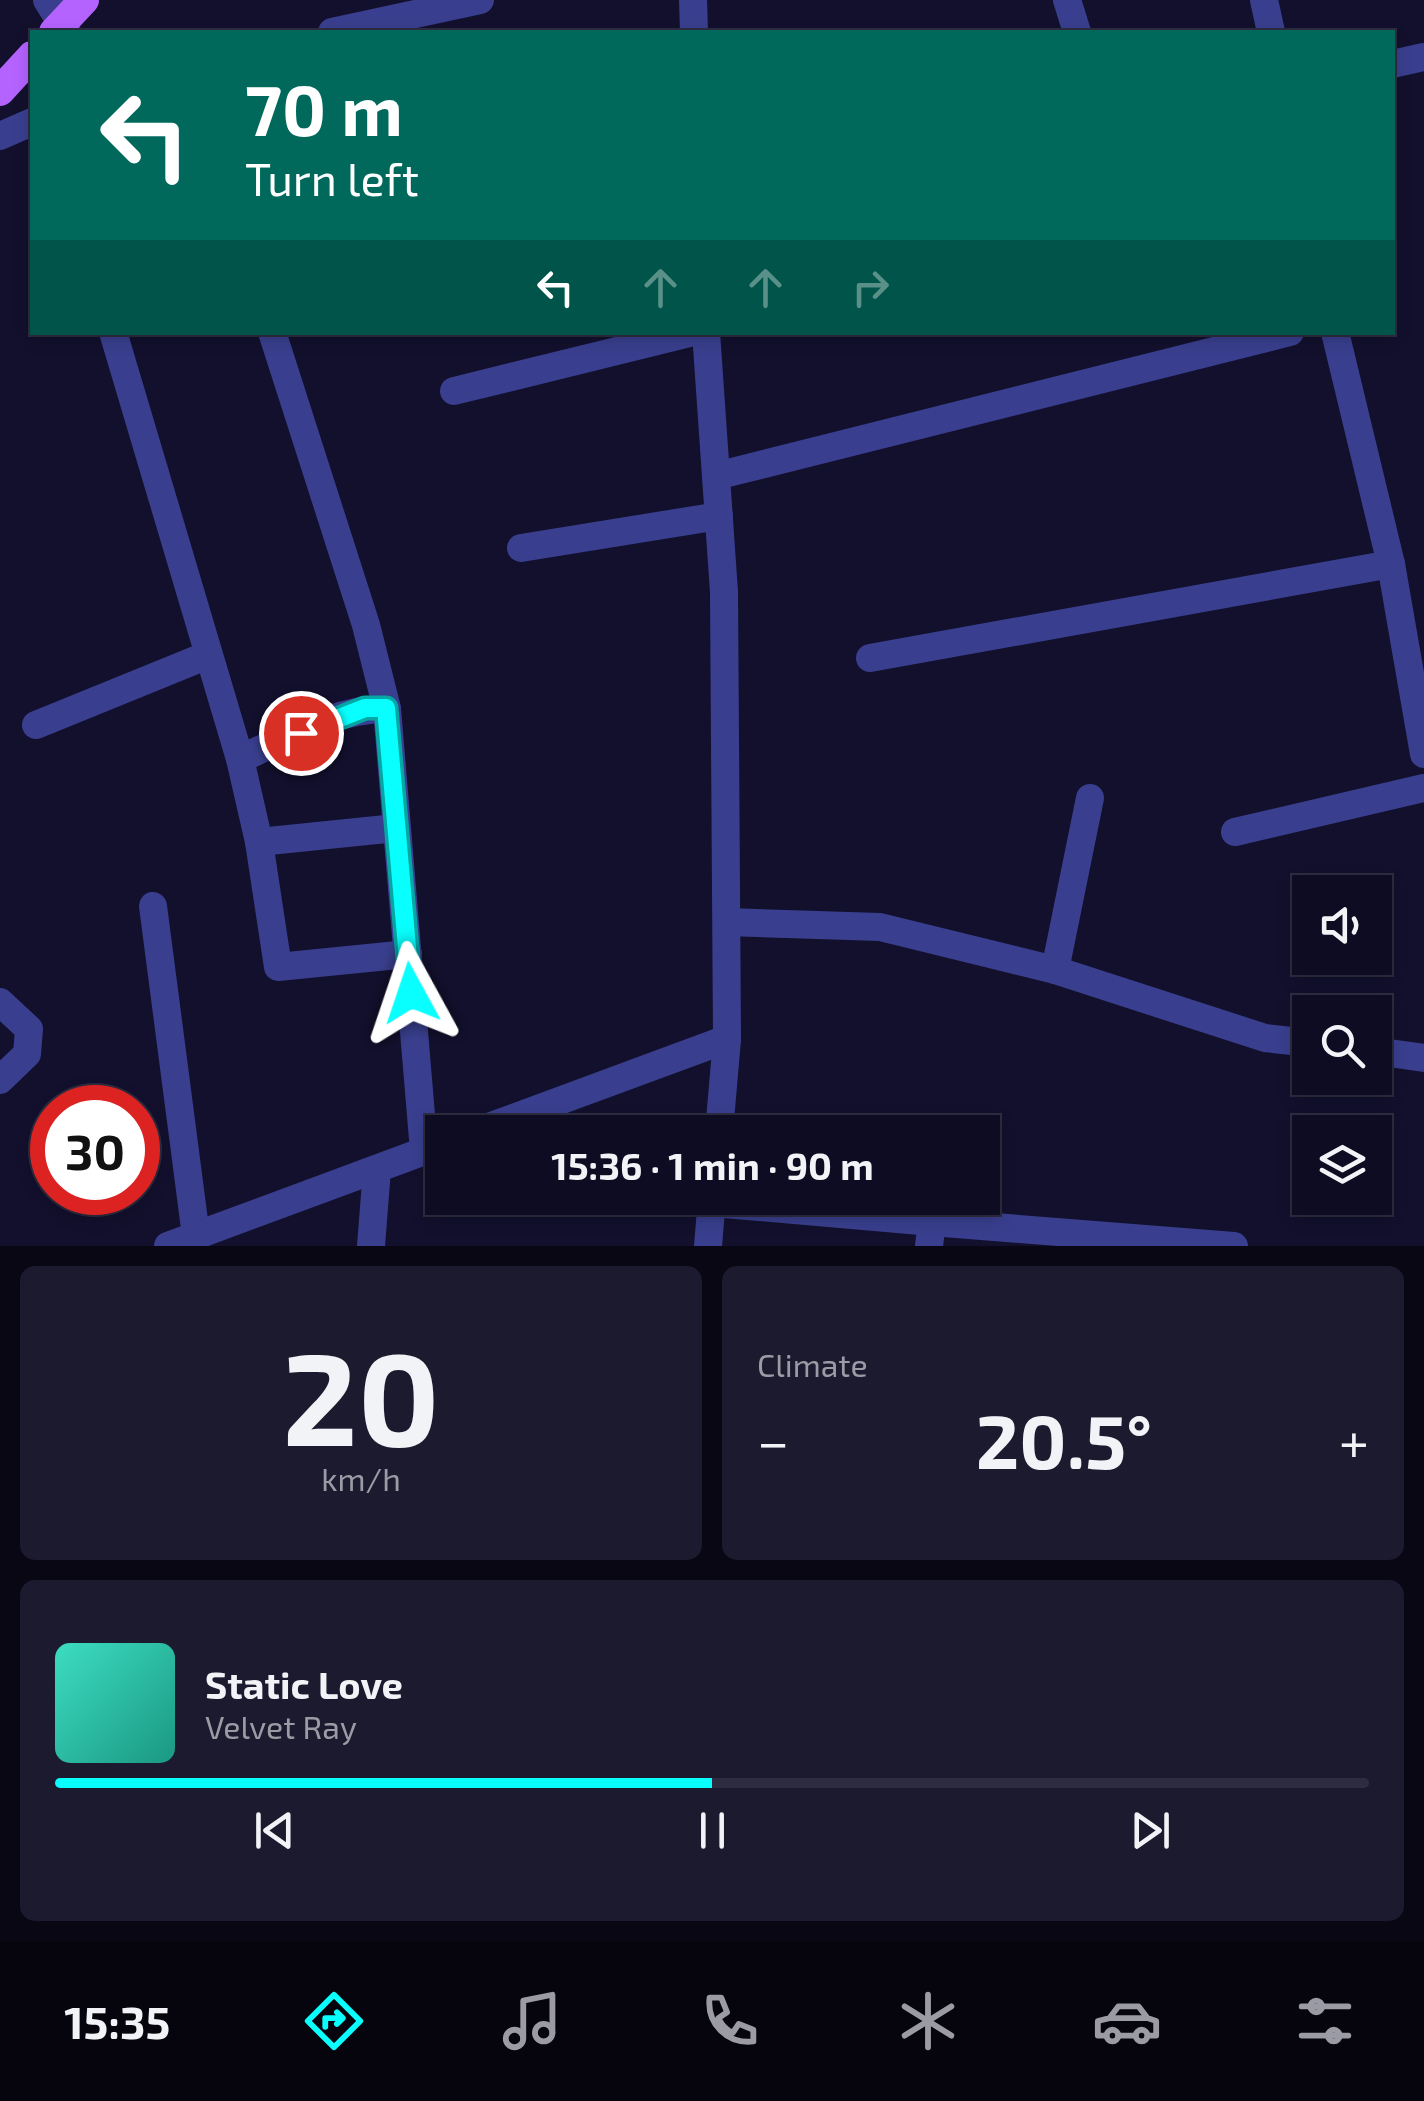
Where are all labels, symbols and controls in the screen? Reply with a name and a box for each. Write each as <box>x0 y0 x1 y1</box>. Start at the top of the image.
text: 70 m <box>245 66 403 150</box>
icon: left <box>80 70 210 200</box>
text: Turn left <box>245 151 419 205</box>
icon: left <box>528 260 583 315</box>
icon: ahead <box>633 260 688 315</box>
icon: ahead <box>738 260 793 315</box>
icon: right <box>843 260 898 315</box>
pin <box>259 691 344 776</box>
icon: arrive <box>274 706 329 761</box>
map controls <box>1292 875 1392 1215</box>
button: sound <box>1292 875 1392 975</box>
position arrow <box>359 941 463 1045</box>
button: search <box>1292 995 1392 1095</box>
speed limit sign: 30 <box>30 1085 160 1215</box>
button: layers <box>1292 1115 1392 1215</box>
text: 15:36 · 1 min · 90 m <box>551 1142 874 1188</box>
text: 20 <box>282 1316 440 1472</box>
text: Climate <box>757 1345 868 1383</box>
text: 20.5° <box>976 1394 1152 1484</box>
text: − <box>757 1407 789 1473</box>
text: + <box>1339 1407 1369 1473</box>
text: km/h <box>321 1459 401 1497</box>
text: Static Love <box>205 1661 403 1707</box>
text: Velvet Ray <box>205 1707 357 1745</box>
icon: previous <box>247 1803 302 1858</box>
icon: pause <box>685 1803 740 1858</box>
icon: next <box>1123 1803 1178 1858</box>
icon: directions <box>299 1986 369 2056</box>
icon: music <box>497 1986 567 2056</box>
icon: phone <box>695 1986 765 2056</box>
icon: climate <box>893 1986 963 2056</box>
icon: car <box>1092 1986 1162 2056</box>
icon: filters <box>1290 1986 1360 2056</box>
text: 15:35 <box>64 1994 170 2048</box>

